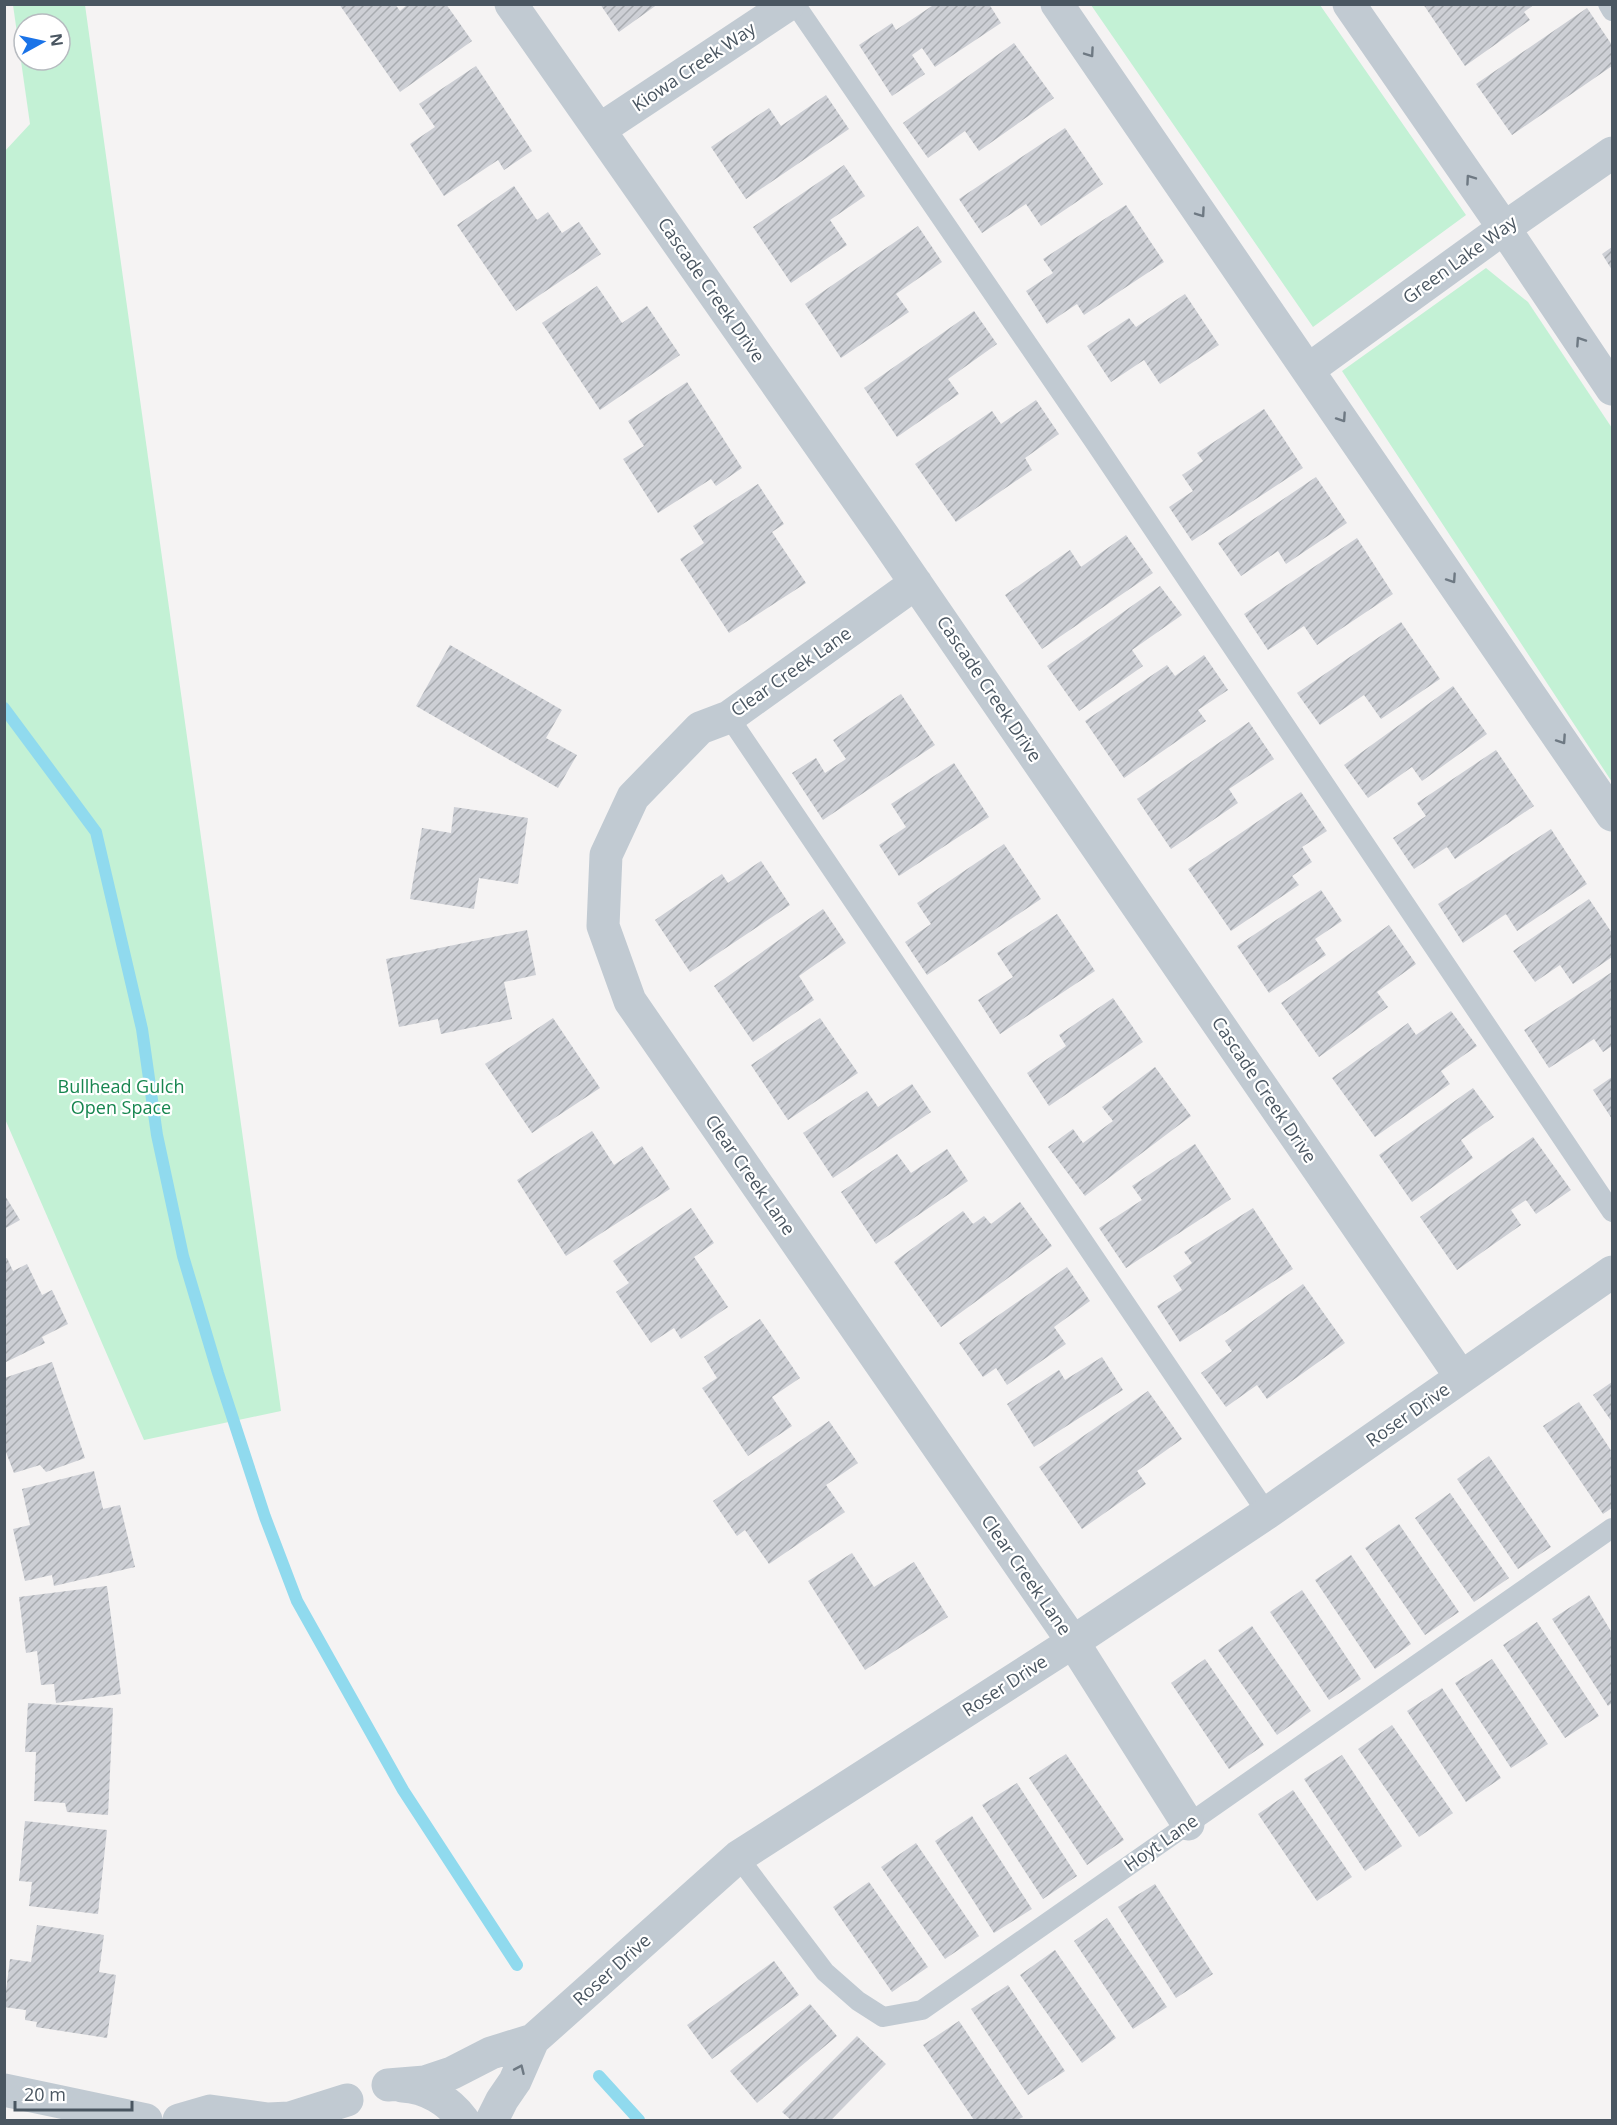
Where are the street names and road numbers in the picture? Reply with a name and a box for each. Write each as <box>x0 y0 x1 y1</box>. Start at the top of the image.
street label: Kiowa Creek Way <box>627 15 761 116</box>
street label: Green Lake Way <box>1397 209 1522 309</box>
street label: Cascade Creek Drive <box>653 212 771 367</box>
street label: Cascade Creek Drive <box>932 611 1048 766</box>
street label: Clear Creek Lane <box>726 621 855 722</box>
street label: Cascade Creek Drive <box>1207 1012 1323 1167</box>
street label: Clear Creek Lane <box>700 1110 801 1239</box>
street label: Roser Drive <box>1361 1377 1454 1452</box>
street label: Clear Creek Lane <box>976 1510 1077 1639</box>
street label: Roser Drive <box>957 1649 1052 1722</box>
street label: Hoyt Lane <box>1119 1808 1202 1876</box>
street label: Roser Drive <box>567 1928 655 2011</box>

